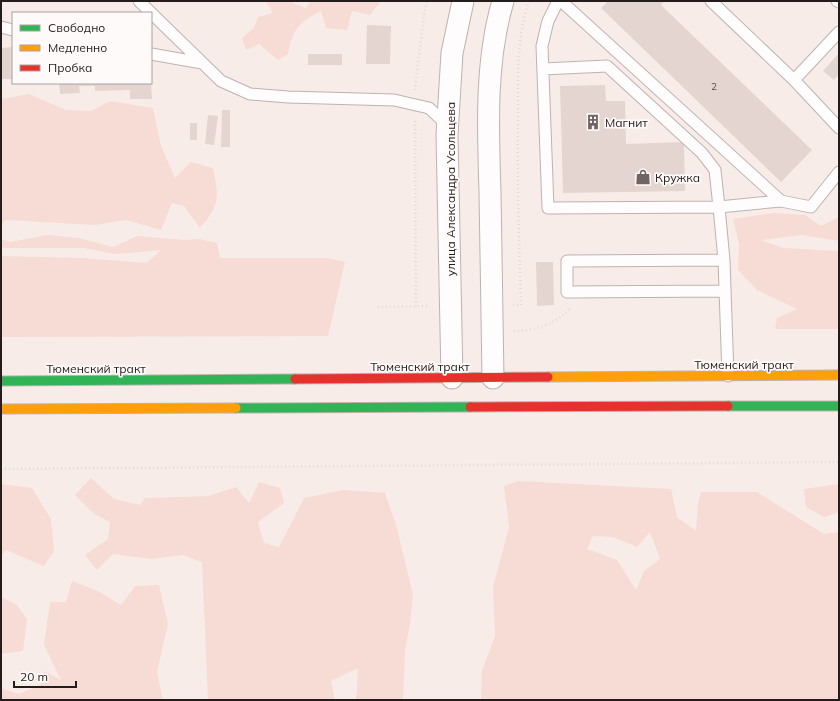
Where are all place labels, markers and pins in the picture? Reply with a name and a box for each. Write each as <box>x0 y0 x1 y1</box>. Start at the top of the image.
building icon: Магнит <box>584 113 602 131</box>
place label: Магнит <box>605 115 648 130</box>
shop icon: Кружка <box>634 168 652 186</box>
place label: Кружка <box>655 170 700 185</box>

